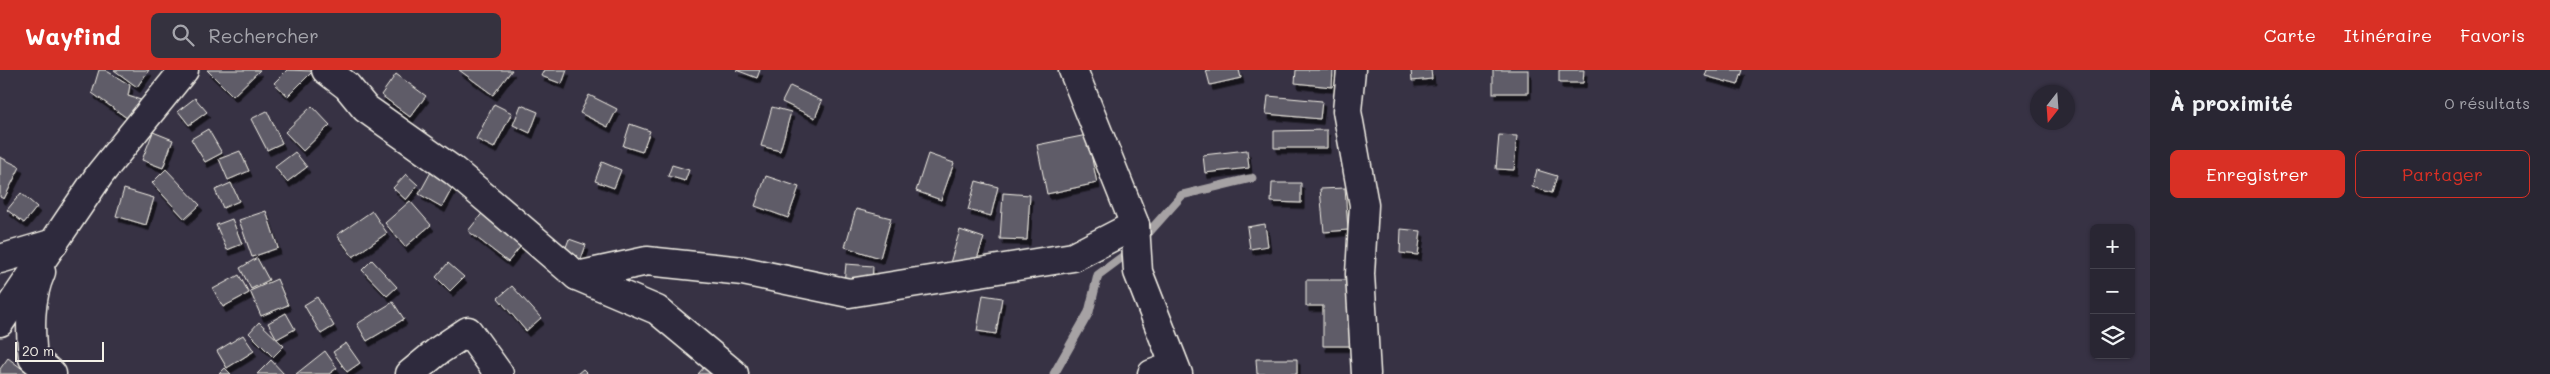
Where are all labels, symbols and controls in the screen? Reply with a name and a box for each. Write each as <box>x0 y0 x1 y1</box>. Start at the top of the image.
search box <box>151 13 501 58</box>
text: Wayfind <box>25 20 121 51</box>
icon: search <box>169 21 197 49</box>
text: Rechercher <box>209 23 319 48</box>
text: Carte <box>2264 23 2316 47</box>
text: Itinéraire <box>2344 23 2432 47</box>
text: Favoris <box>2460 23 2525 47</box>
north arrow <box>2030 85 2075 130</box>
text: À proximité <box>2170 89 2293 116</box>
text: 0 résultats <box>2444 92 2530 113</box>
button: Enregistrer <box>2170 150 2345 198</box>
button: Partager <box>2355 150 2530 198</box>
map controls <box>2090 224 2135 359</box>
button: + <box>2090 224 2135 269</box>
button: − <box>2090 269 2135 314</box>
button: layers <box>2090 314 2135 359</box>
scale bar <box>15 339 104 362</box>
text: 20 m <box>22 341 54 360</box>

